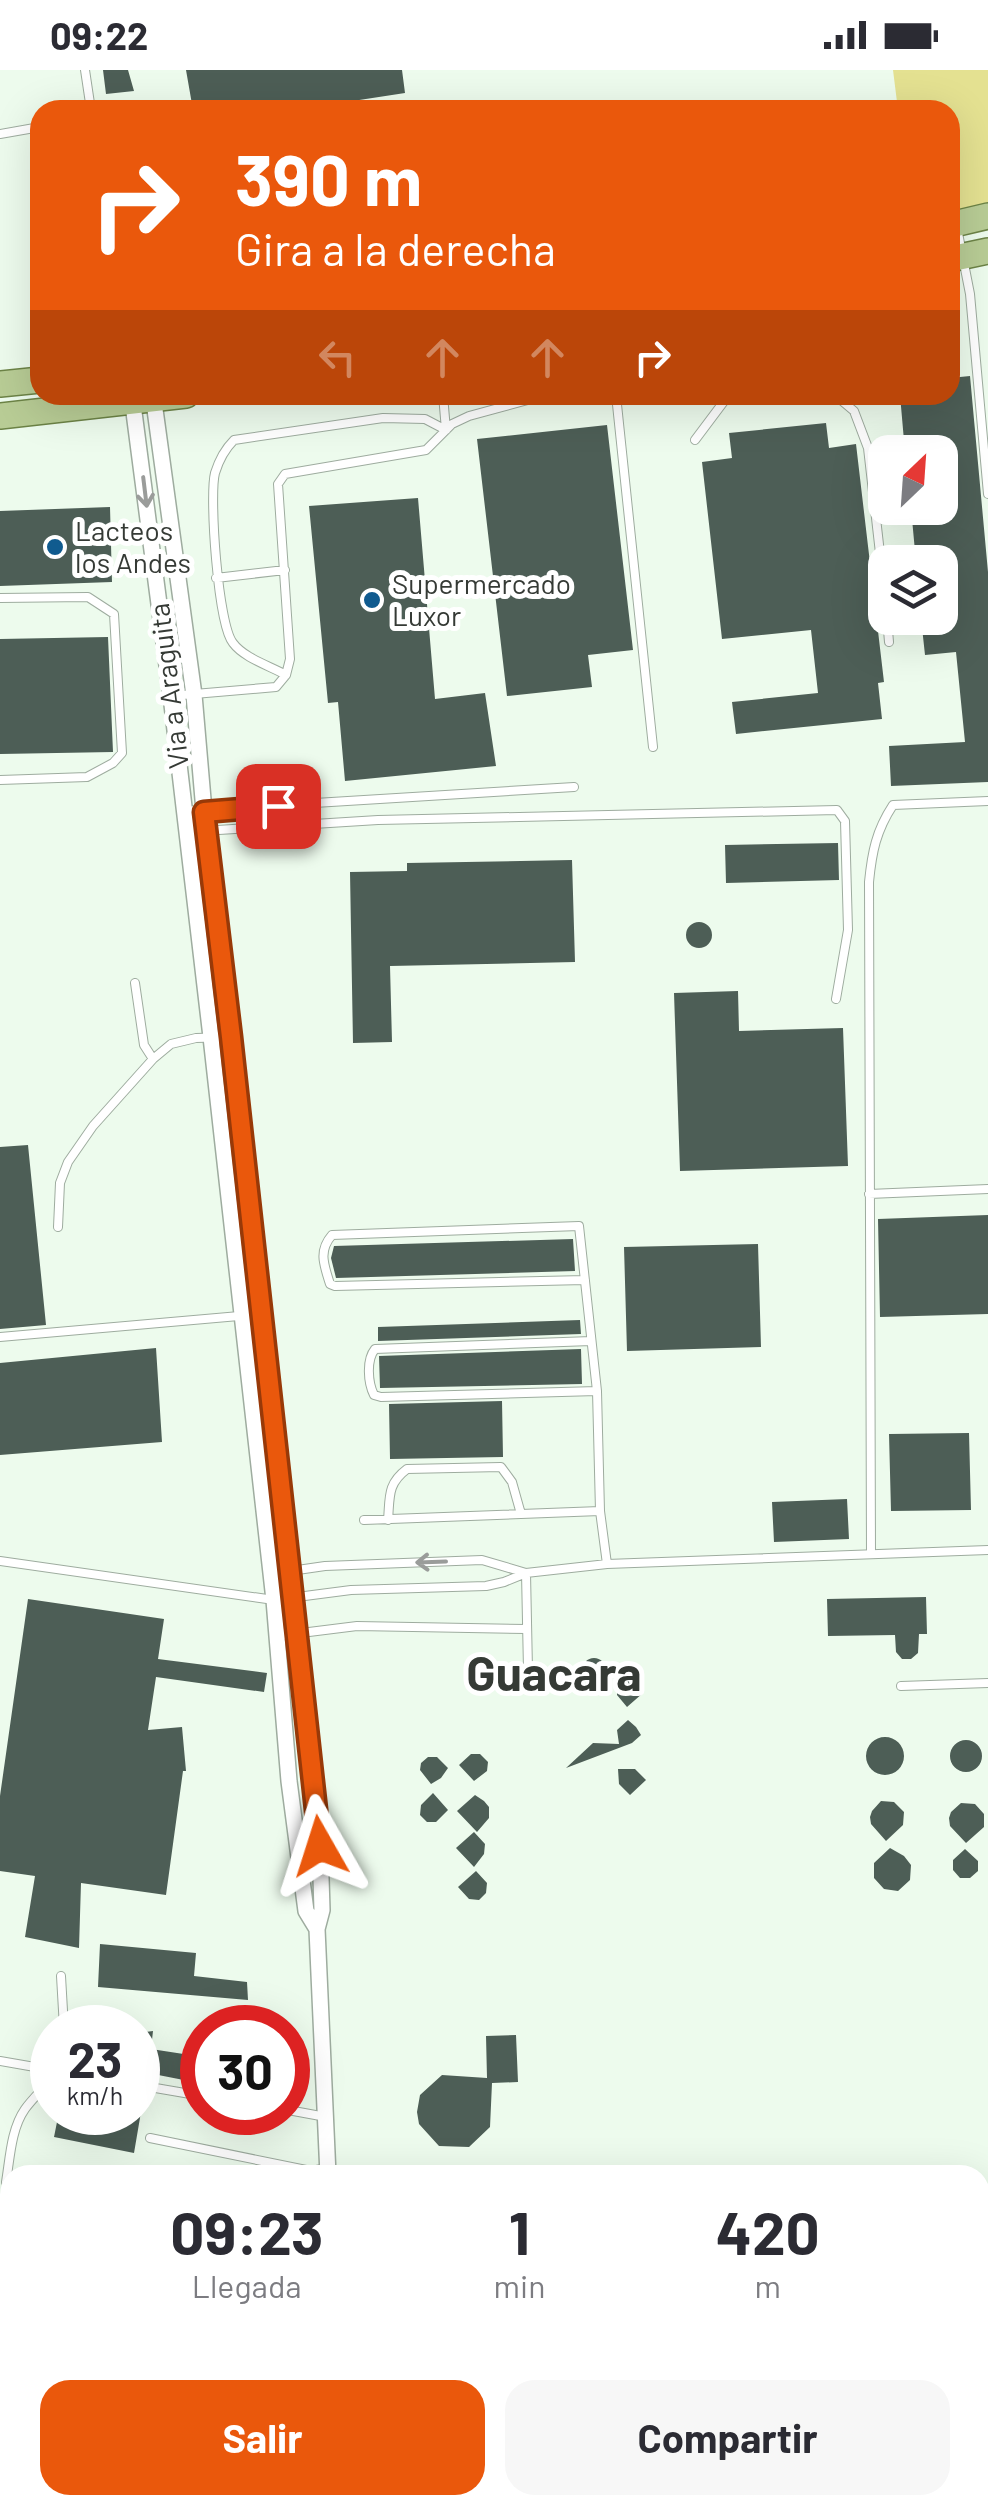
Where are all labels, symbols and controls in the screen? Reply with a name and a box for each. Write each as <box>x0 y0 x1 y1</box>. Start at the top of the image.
text: 09:22 <box>50 12 148 58</box>
text: 390 m <box>235 136 422 220</box>
icon: right <box>70 140 200 270</box>
text: Gira a la derecha <box>235 221 556 275</box>
icon: left <box>310 330 365 385</box>
icon: ahead <box>415 330 470 385</box>
icon: ahead <box>520 330 575 385</box>
icon: right <box>625 330 680 385</box>
north arrow <box>868 435 958 525</box>
map controls <box>868 435 958 635</box>
one-way arrow <box>136 475 155 507</box>
place label: Lacteos los Andes <box>75 513 191 579</box>
marker: Lacteos los Andes <box>44 536 66 558</box>
button: layers <box>868 545 958 635</box>
place label: Supermercado Luxor <box>392 566 571 632</box>
marker: Supermercado Luxor <box>361 589 383 611</box>
street label: Via a Araguita <box>141 601 195 771</box>
pin <box>236 764 321 849</box>
icon: arrive <box>251 779 306 834</box>
one-way arrow <box>415 1552 447 1571</box>
district label: Guacara <box>466 1643 642 1701</box>
position arrow <box>268 1794 372 1898</box>
speed limit sign: 30 <box>180 2005 310 2135</box>
text: 23 <box>68 2028 122 2088</box>
text: km/h <box>67 2080 123 2110</box>
text: 09:23 <box>170 2195 323 2267</box>
text: 1 <box>509 2195 530 2267</box>
text: 420 <box>716 2195 820 2267</box>
text: Llegada <box>192 2266 302 2304</box>
text: min <box>494 2266 545 2304</box>
text: m <box>754 2266 781 2304</box>
button: Salir <box>40 2380 485 2495</box>
button: Compartir <box>505 2380 950 2495</box>

